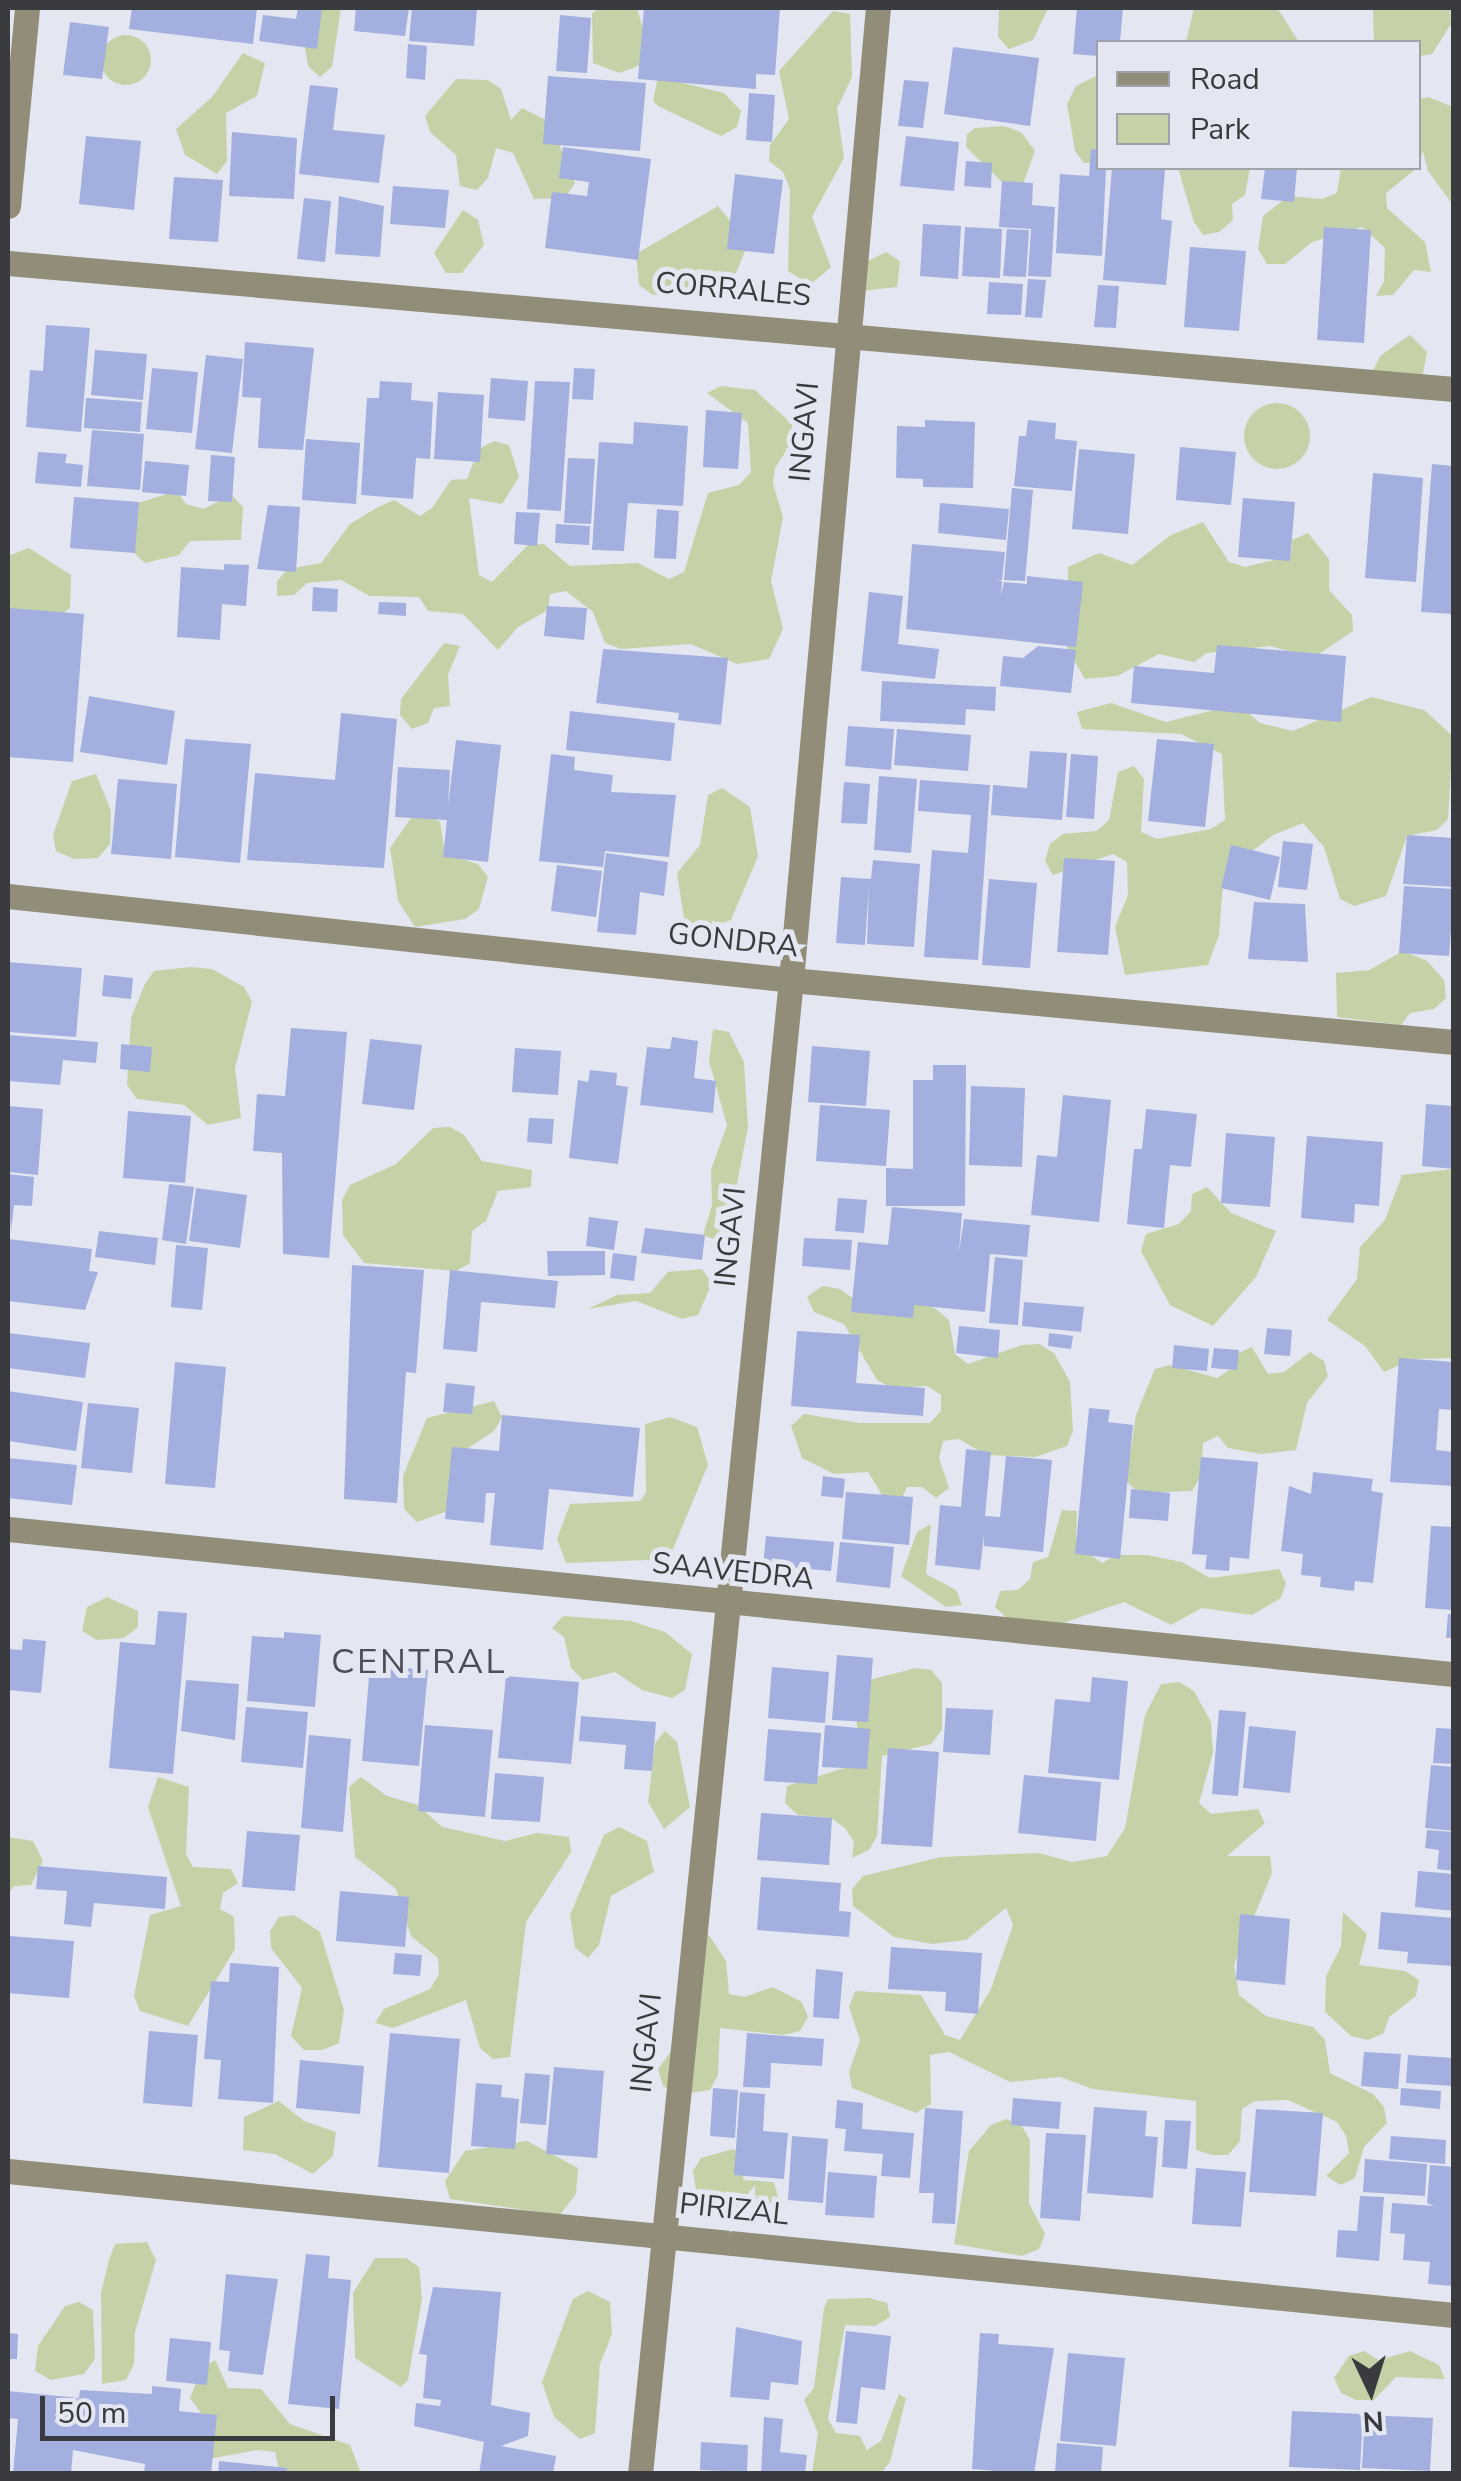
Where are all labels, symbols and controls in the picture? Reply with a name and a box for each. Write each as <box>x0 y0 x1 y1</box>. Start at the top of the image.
legend <box>1096 40 1421 170</box>
text: Road <box>1190 59 1260 100</box>
text: Park <box>1190 109 1250 150</box>
street label: CORRALES <box>654 265 812 315</box>
street label: INGAVI <box>783 381 827 483</box>
street label: GONDRA <box>666 916 800 966</box>
street label: INGAVI <box>708 1185 754 1289</box>
street label: SAAVEDRA <box>650 1546 816 1598</box>
district label: CENTRAL <box>331 1641 507 1683</box>
street label: INGAVI <box>624 1991 670 2095</box>
street label: PIRIZAL <box>677 2186 791 2234</box>
north arrow <box>1321 2341 1421 2441</box>
scale bar <box>45 2376 340 2438</box>
text: 50 m <box>57 2393 126 2434</box>
text: N <box>1361 2401 1385 2441</box>

